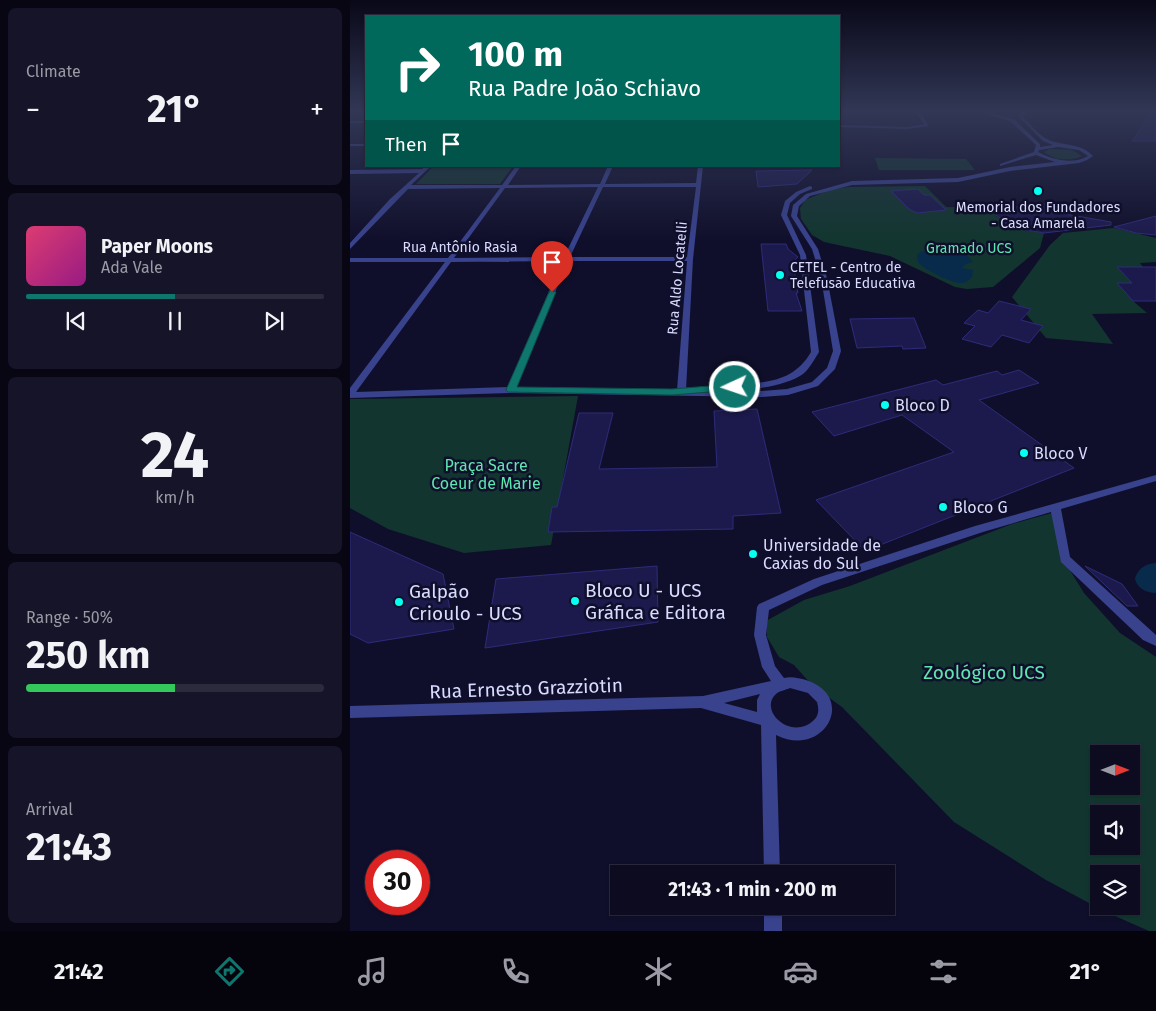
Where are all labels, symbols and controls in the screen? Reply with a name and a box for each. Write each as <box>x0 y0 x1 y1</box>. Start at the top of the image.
text: 100 m <box>468 33 563 75</box>
icon: right <box>385 35 450 100</box>
text: Climate <box>26 62 81 81</box>
text: Rua Padre João Schiavo <box>468 75 701 102</box>
text: 21° <box>147 86 203 132</box>
text: − <box>26 93 40 126</box>
text: + <box>310 93 324 126</box>
icon: arrive <box>437 130 465 158</box>
text: Then <box>385 133 427 156</box>
marker: Memorial dos Fundadores - Casa Amarela <box>1032 185 1044 197</box>
place label: Memorial dos Fundadores - Casa Amarela <box>956 199 1121 232</box>
street label: Rua Aldo Locatelli <box>664 221 691 335</box>
text: Paper Moons <box>101 235 213 258</box>
street label: Rua Antônio Rasia <box>402 239 518 256</box>
park label: Gramado UCS <box>926 240 1012 257</box>
pin <box>531 241 573 292</box>
icon: arrive <box>538 248 566 276</box>
text: Ada Vale <box>101 258 163 277</box>
place label: CETEL - Centro de Telefusão Educativa <box>790 259 916 292</box>
marker: CETEL - Centro de Telefusão Educativa <box>774 269 786 281</box>
icon: previous <box>62 307 90 335</box>
icon: pause <box>161 307 189 335</box>
icon: next <box>260 307 288 335</box>
position arrow <box>708 360 760 412</box>
place label: Bloco D <box>895 396 950 415</box>
marker: Bloco D <box>879 399 891 411</box>
text: 24 <box>141 416 209 494</box>
place label: Bloco V <box>1034 444 1088 463</box>
marker: Bloco V <box>1018 447 1030 459</box>
park label: Praça Sacre Coeur de Marie <box>431 456 541 493</box>
text: km/h <box>155 488 195 507</box>
place label: Bloco G <box>953 498 1008 517</box>
marker: Bloco G <box>937 501 949 513</box>
place label: Universidade de Caxias do Sul <box>763 536 881 573</box>
marker: Universidade de Caxias do Sul <box>747 548 759 560</box>
place label: Bloco U - UCS Gráfica e Editora <box>585 579 726 624</box>
place label: Galpão Crioulo - UCS <box>409 580 522 625</box>
marker: Bloco U - UCS Gráfica e Editora <box>569 595 581 607</box>
marker: Galpão Crioulo - UCS <box>393 596 405 608</box>
text: Range · 50% <box>26 608 113 627</box>
text: 250 km <box>26 632 150 678</box>
park label: Zoológico UCS <box>923 661 1045 684</box>
street label: Rua Ernesto Grazziotin <box>429 674 623 703</box>
north arrow <box>1090 745 1140 795</box>
map controls <box>1090 745 1140 915</box>
text: Arrival <box>26 800 73 819</box>
button: sound <box>1090 805 1140 855</box>
text: 21:43 <box>26 824 112 870</box>
speed limit sign: 30 <box>365 850 430 915</box>
button: layers <box>1090 865 1140 915</box>
text: 21:43 · 1 min · 200 m <box>668 878 837 901</box>
icon: directions <box>212 954 247 989</box>
icon: music <box>355 954 390 989</box>
icon: phone <box>498 954 533 989</box>
icon: climate <box>641 954 676 989</box>
icon: car <box>783 954 818 989</box>
icon: filters <box>926 954 961 989</box>
text: 21:42 <box>54 958 104 985</box>
text: 21° <box>1069 958 1102 985</box>

